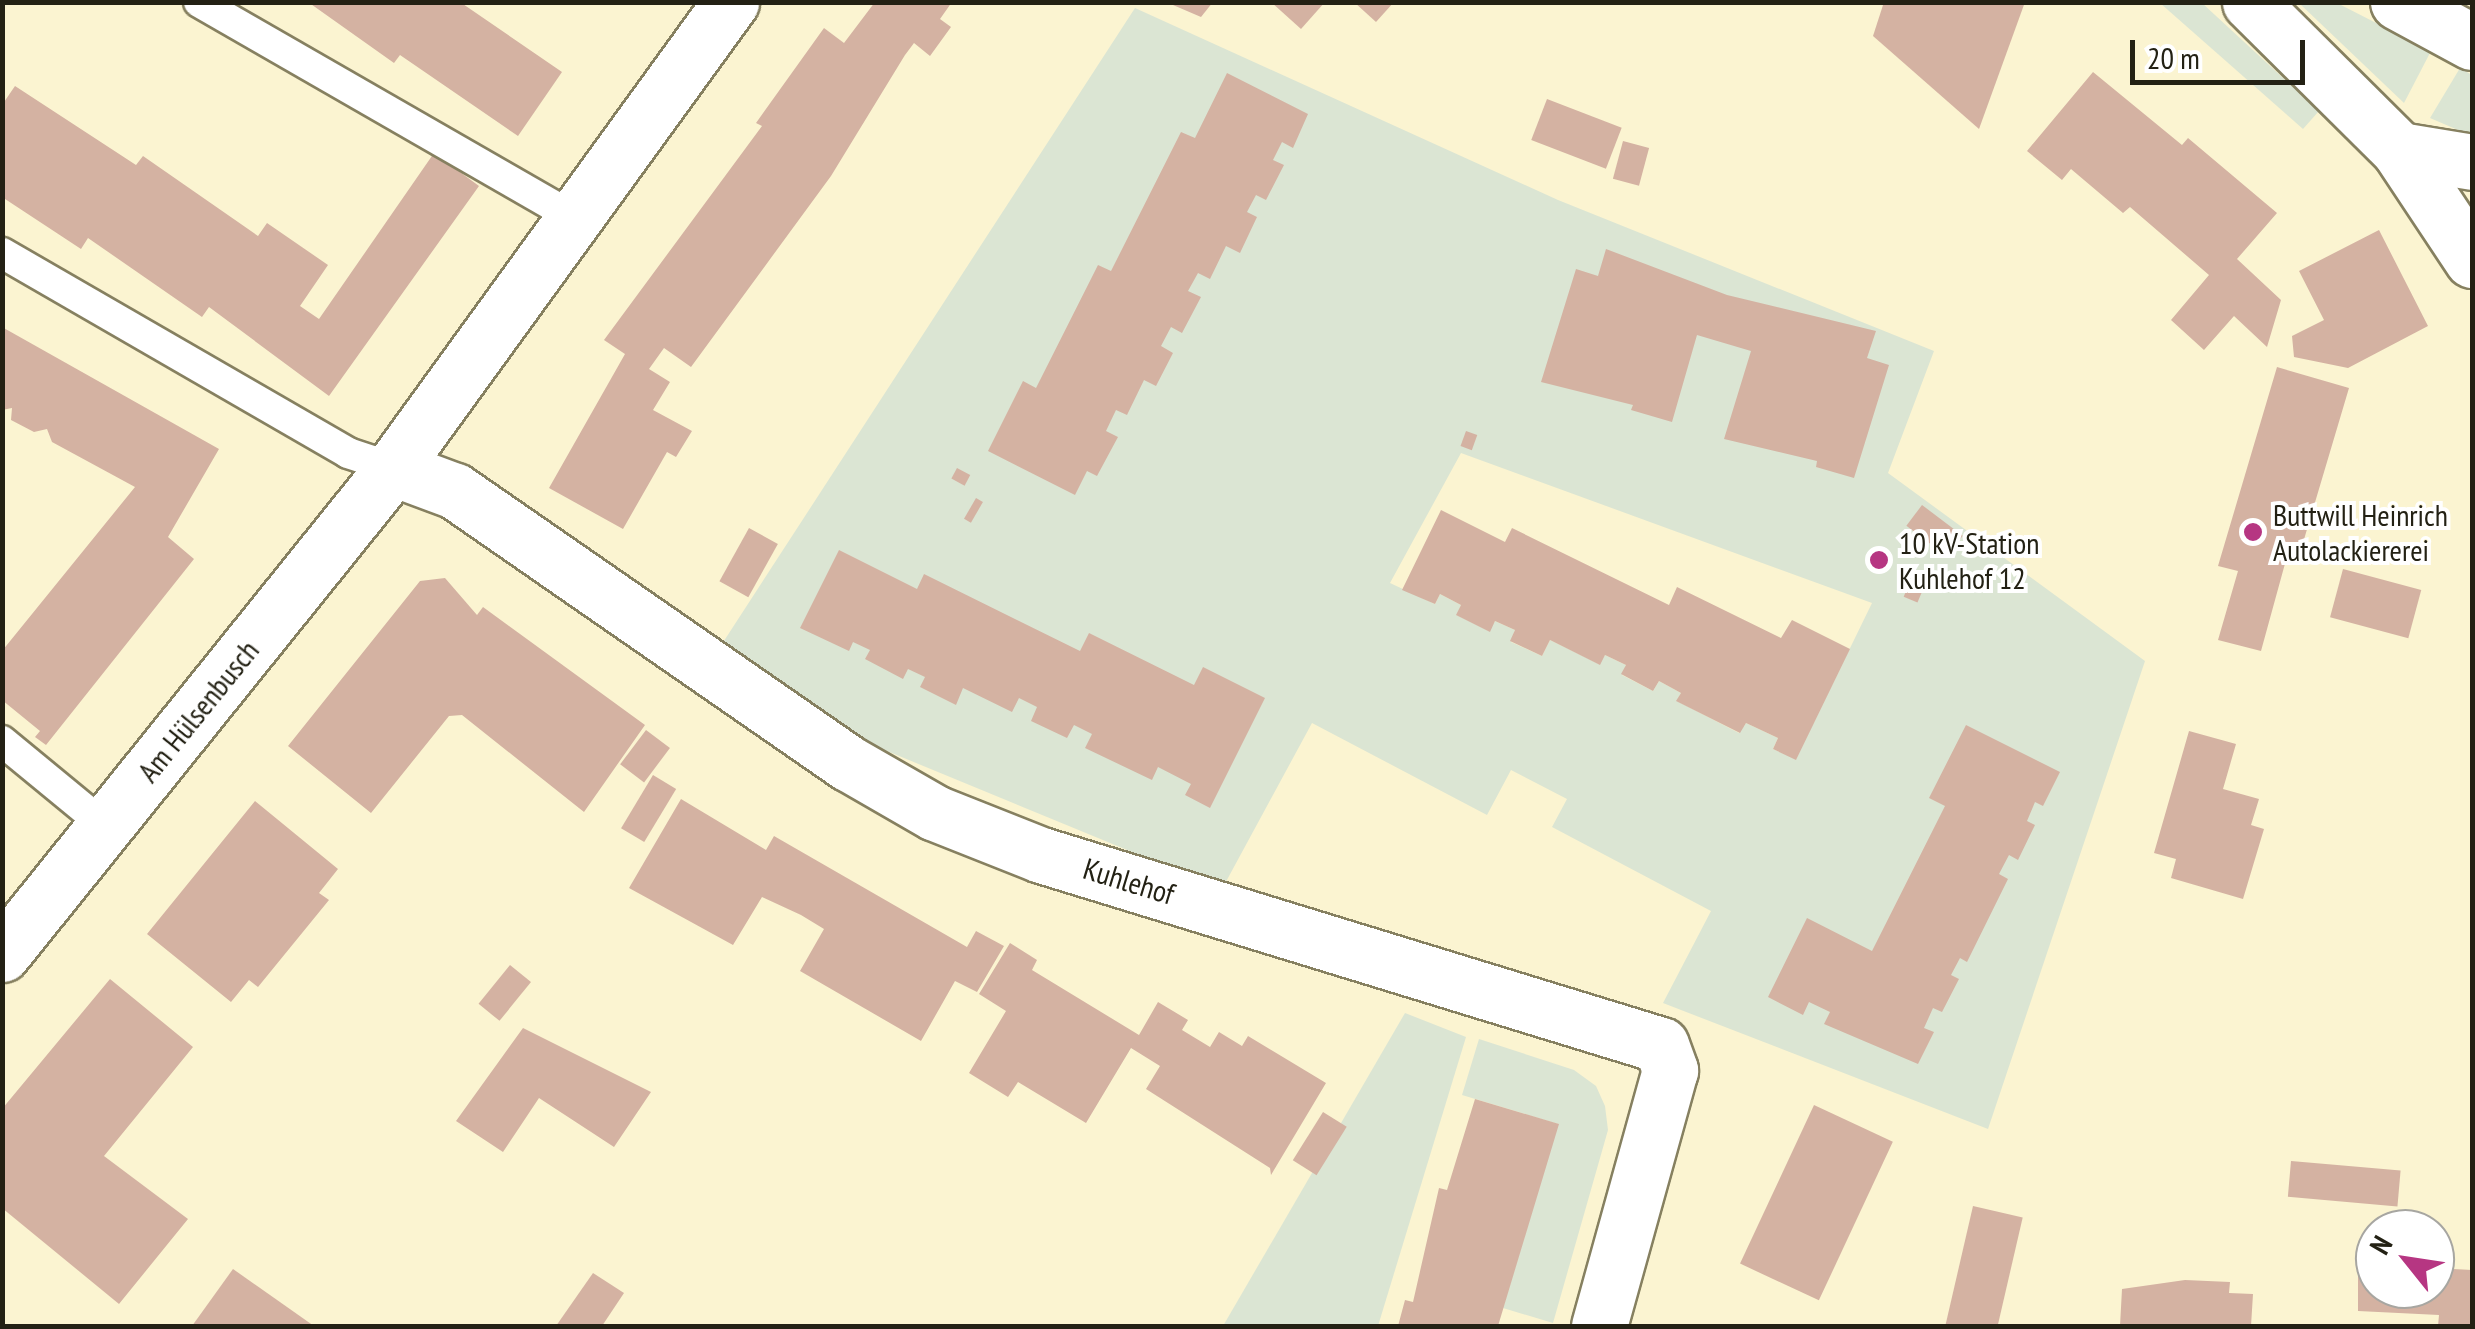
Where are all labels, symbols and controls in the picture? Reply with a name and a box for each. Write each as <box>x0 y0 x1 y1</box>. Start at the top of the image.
scale bar <box>2135 20 2310 82</box>
text: 20 m <box>2147 38 2200 77</box>
place label: Buttwill Heinrich Autolackiererei <box>2273 497 2448 568</box>
marker: Buttwill Heinrich Autolackiererei <box>2242 521 2264 543</box>
place label: 10 kV-Station Kuhlehof 12 <box>1899 525 2039 596</box>
marker: 10 kV-Station Kuhlehof 12 <box>1868 549 1890 571</box>
street label: Am Hülsenbusch <box>130 633 266 789</box>
street label: Kuhlehof <box>1079 850 1179 912</box>
north arrow <box>2355 1209 2455 1309</box>
text: N <box>2361 1229 2400 1261</box>

